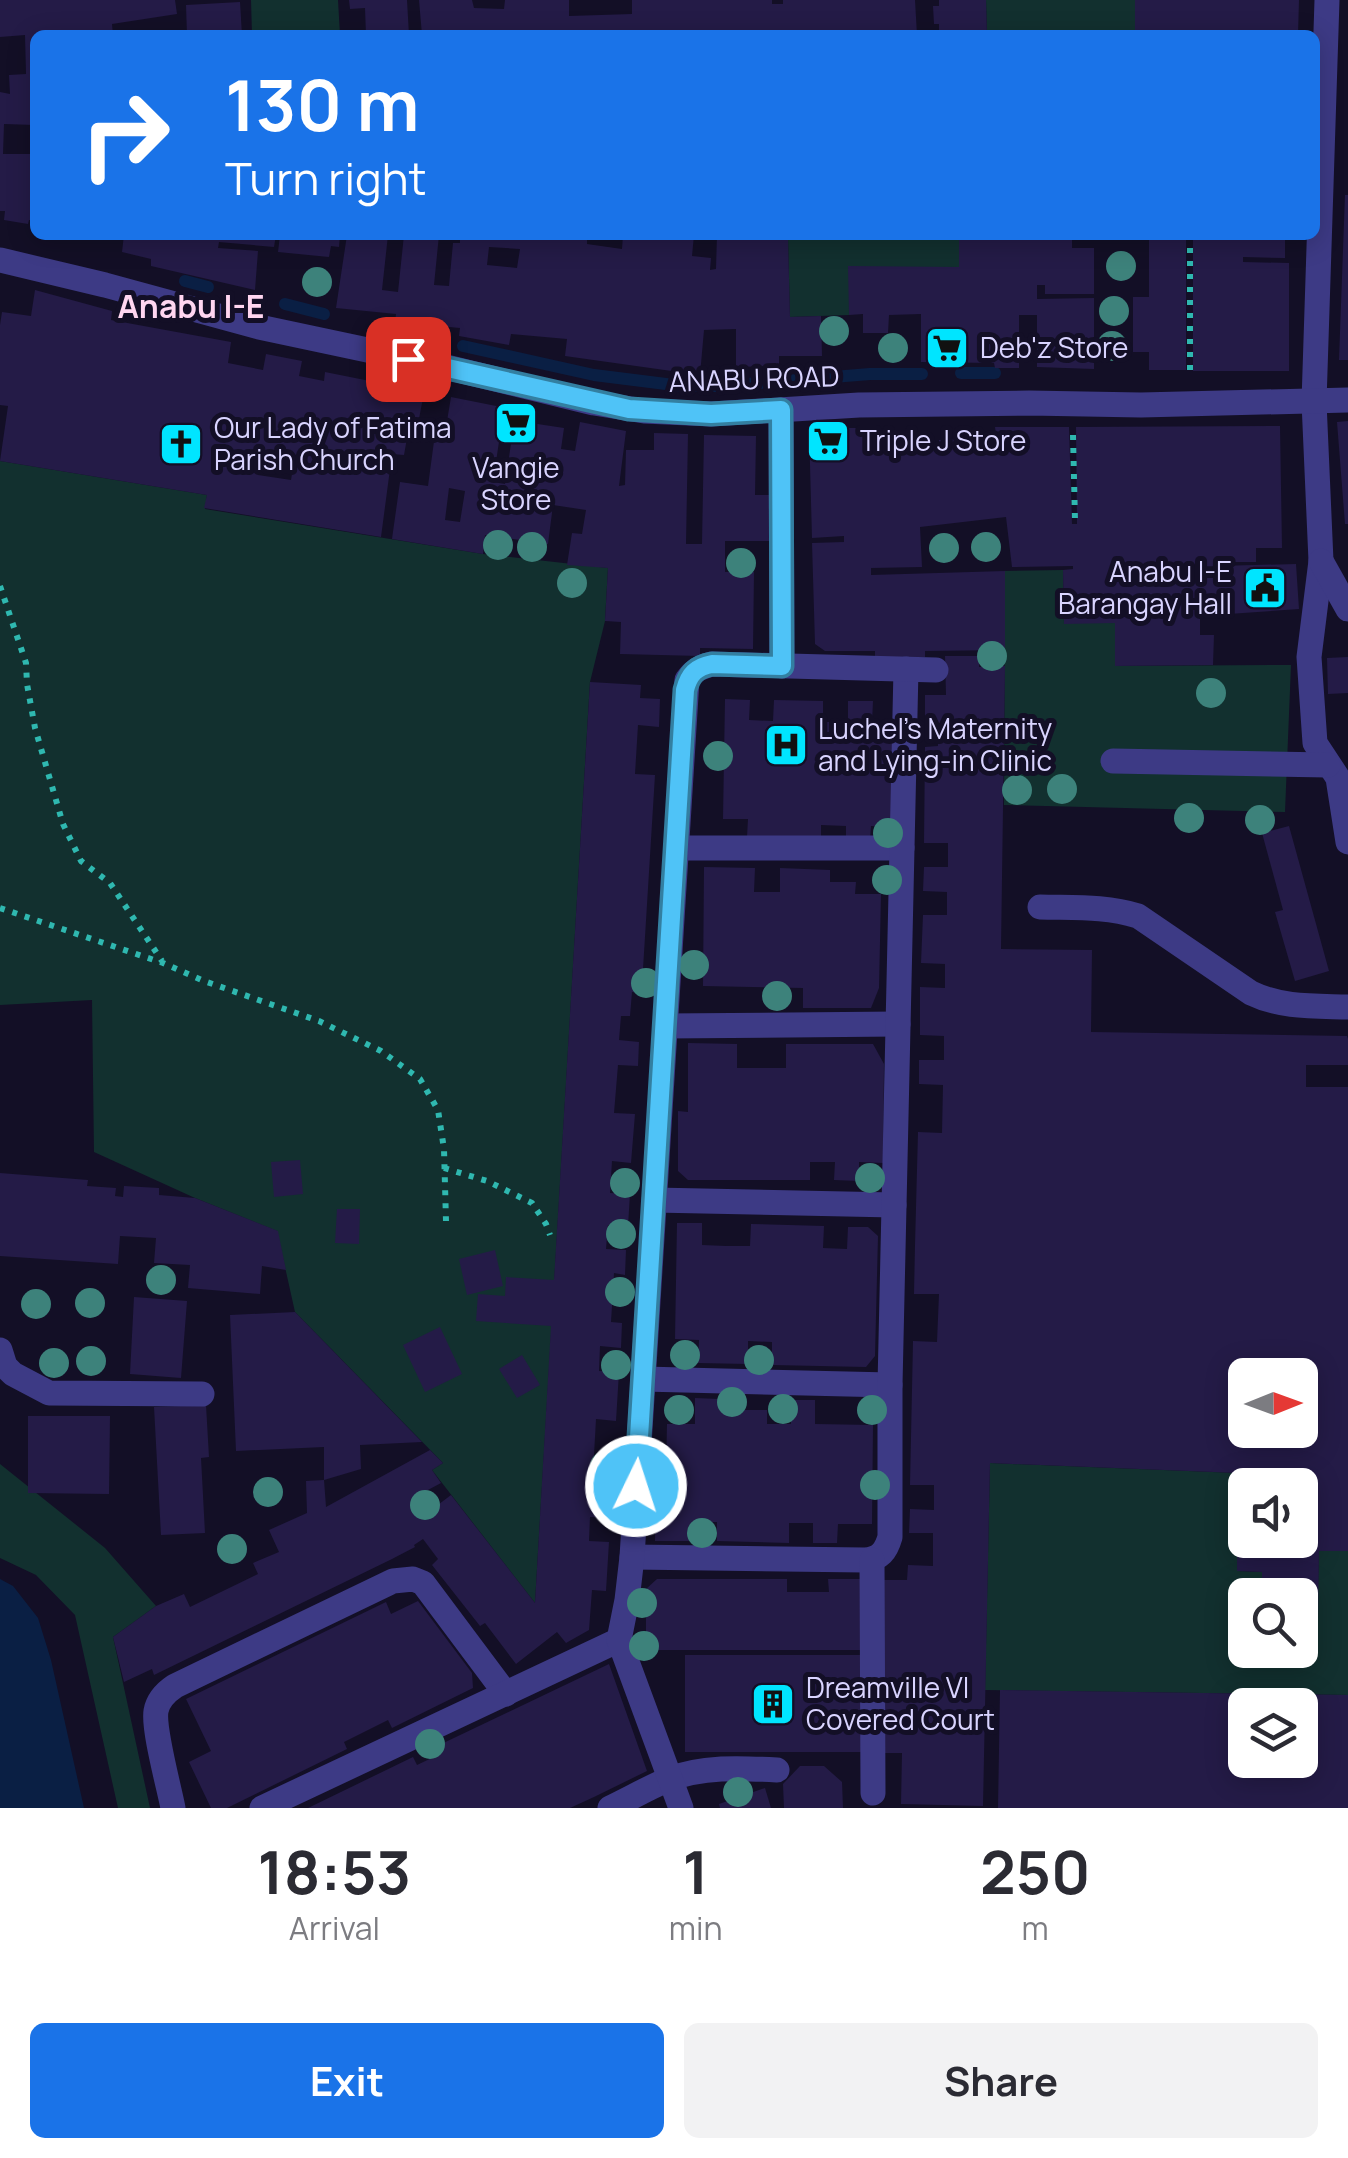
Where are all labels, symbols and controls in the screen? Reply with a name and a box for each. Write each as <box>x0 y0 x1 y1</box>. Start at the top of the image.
text: 130 m <box>225 56 419 152</box>
icon: right <box>60 70 190 200</box>
text: Turn right <box>225 147 426 209</box>
district label: Anabu I-E <box>117 284 265 328</box>
pin <box>366 317 451 402</box>
supermarket icon: Deb'z Store <box>924 325 970 371</box>
place label: Deb'z Store <box>980 328 1128 366</box>
icon: arrive <box>381 332 436 387</box>
street label: ANABU ROAD <box>668 356 840 400</box>
supermarket icon: Vangie Store <box>493 400 539 446</box>
place label: Our Lady of Fatima Parish Church <box>214 408 452 478</box>
supermarket icon: Triple J Store <box>805 418 851 464</box>
church icon: Our Lady of Fatima Parish Church <box>158 421 204 467</box>
place label: Triple J Store <box>860 421 1026 459</box>
place label: Vangie Store <box>472 448 560 518</box>
place label: Anabu I-E Barangay Hall <box>1058 552 1232 622</box>
public building icon: Anabu I-E Barangay Hall <box>1242 565 1288 611</box>
place label: Luchel's Maternity and Lying-in Clinic <box>818 709 1053 779</box>
hospital icon: Luchel's Maternity and Lying-in Clinic <box>763 722 809 768</box>
north arrow <box>1228 1358 1318 1448</box>
map controls <box>1228 1358 1318 1778</box>
position arrow <box>584 1434 688 1538</box>
button: sound <box>1228 1468 1318 1558</box>
button: search <box>1228 1578 1318 1668</box>
place label: Dreamville VI Covered Court <box>806 1668 995 1738</box>
building icon: Dreamville VI Covered Court <box>750 1681 796 1727</box>
button: layers <box>1228 1688 1318 1778</box>
text: 18:53 <box>258 1830 411 1912</box>
text: 1 <box>682 1830 709 1912</box>
text: 250 <box>980 1830 1090 1912</box>
text: Arrival <box>289 1906 380 1950</box>
text: min <box>669 1906 722 1950</box>
text: m <box>1022 1906 1049 1950</box>
button: Exit <box>30 2023 664 2138</box>
button: Share <box>684 2023 1318 2138</box>

